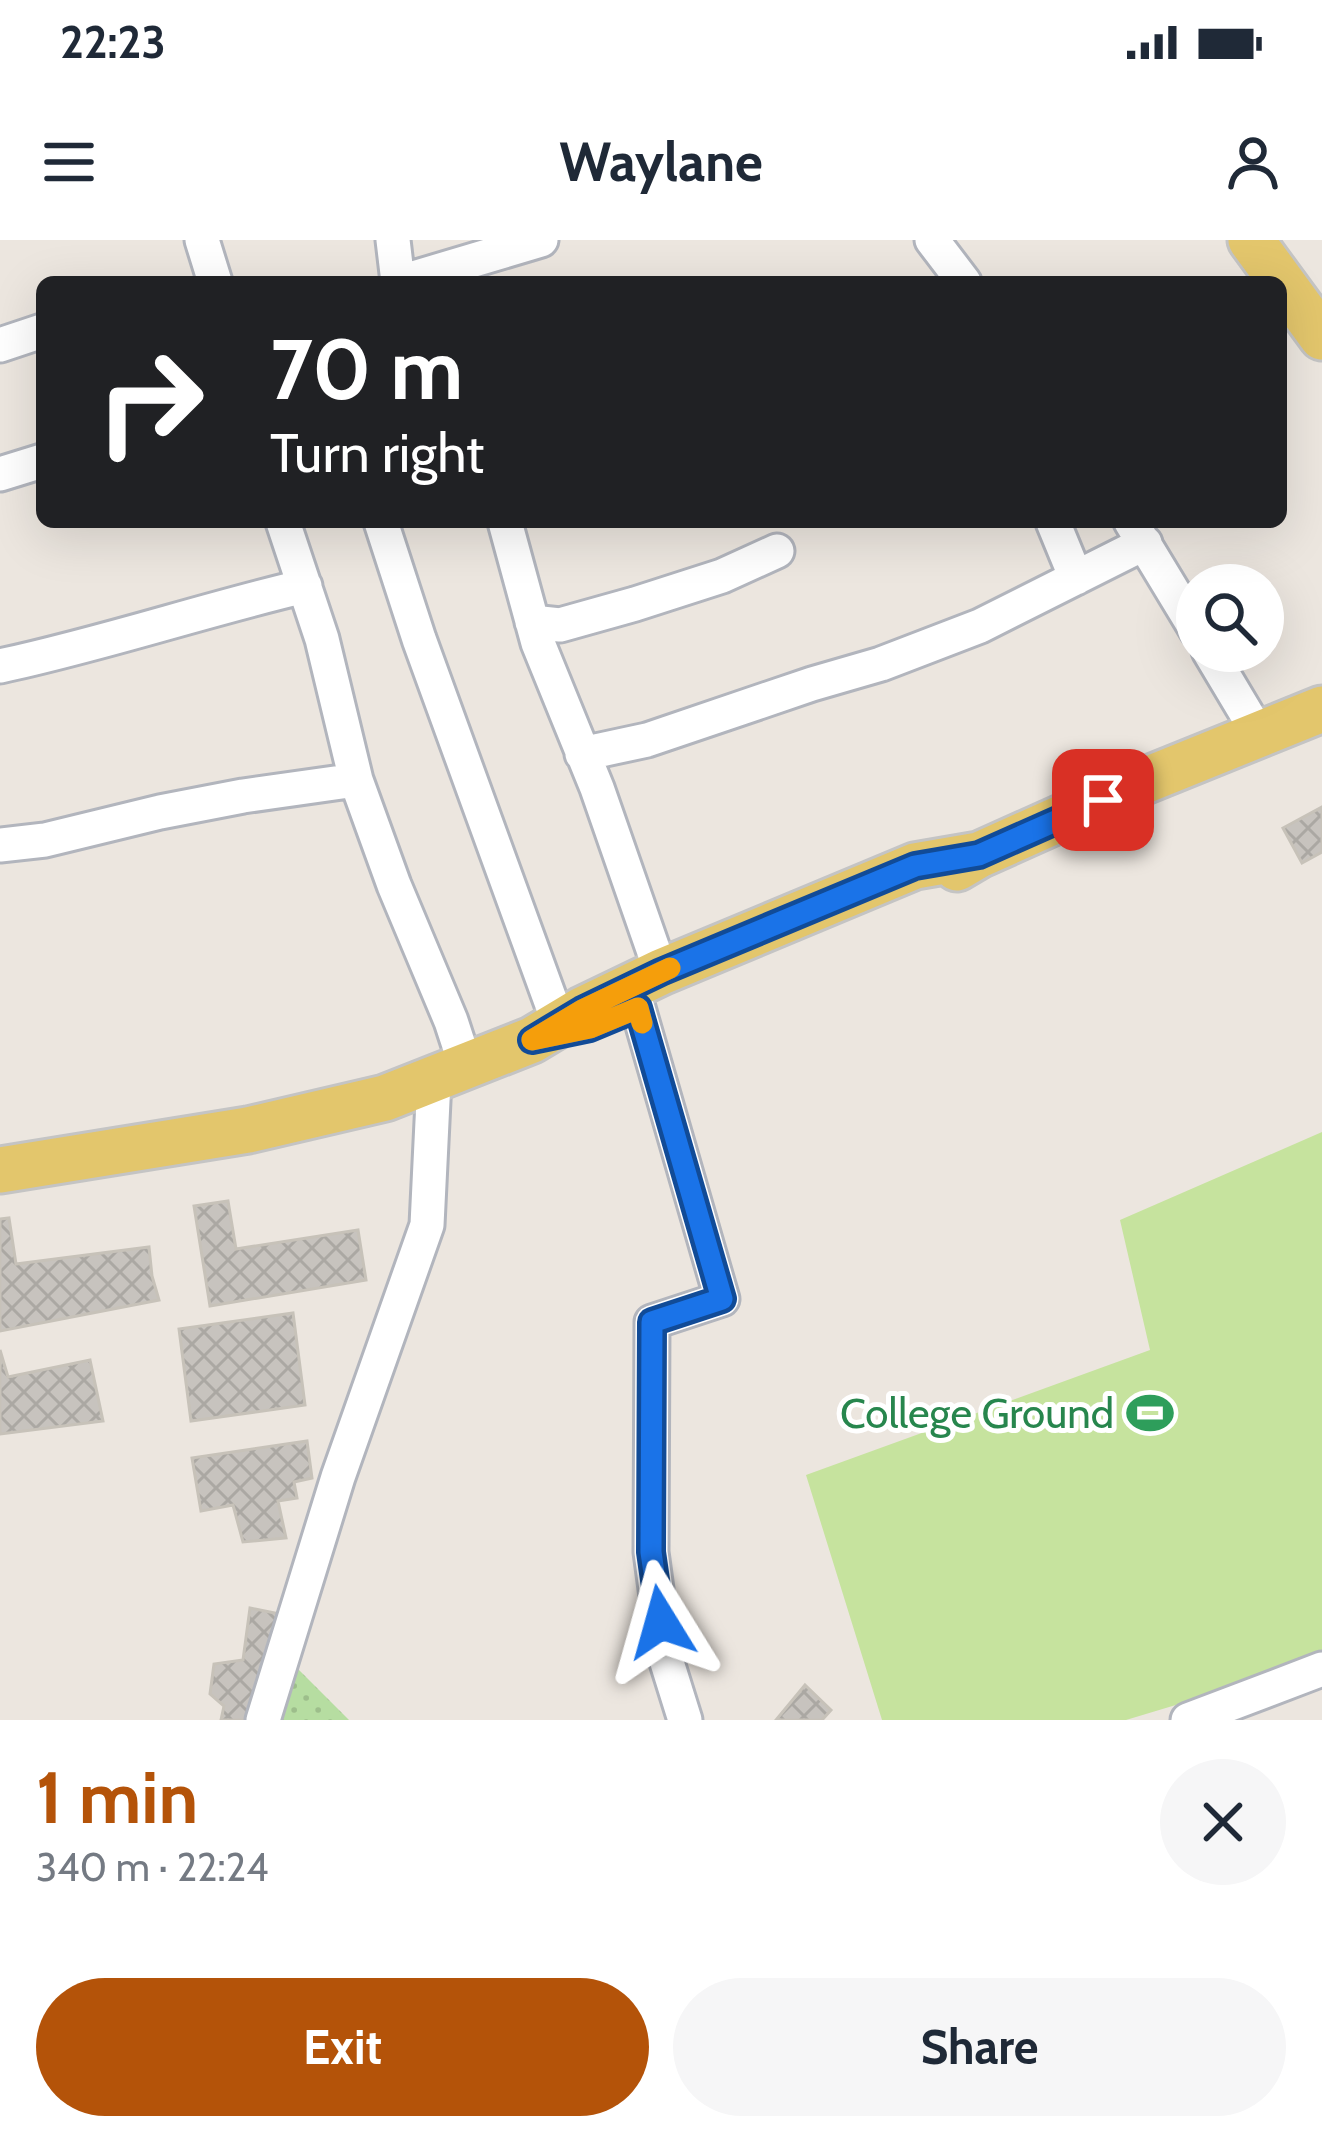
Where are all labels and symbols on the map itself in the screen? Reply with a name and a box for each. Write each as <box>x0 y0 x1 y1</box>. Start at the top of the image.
pin <box>1052 749 1154 851</box>
place label: College Ground <box>840 1387 1114 1439</box>
sports icon: College Ground <box>1125 1388 1175 1438</box>
position arrow <box>598 1559 724 1685</box>

